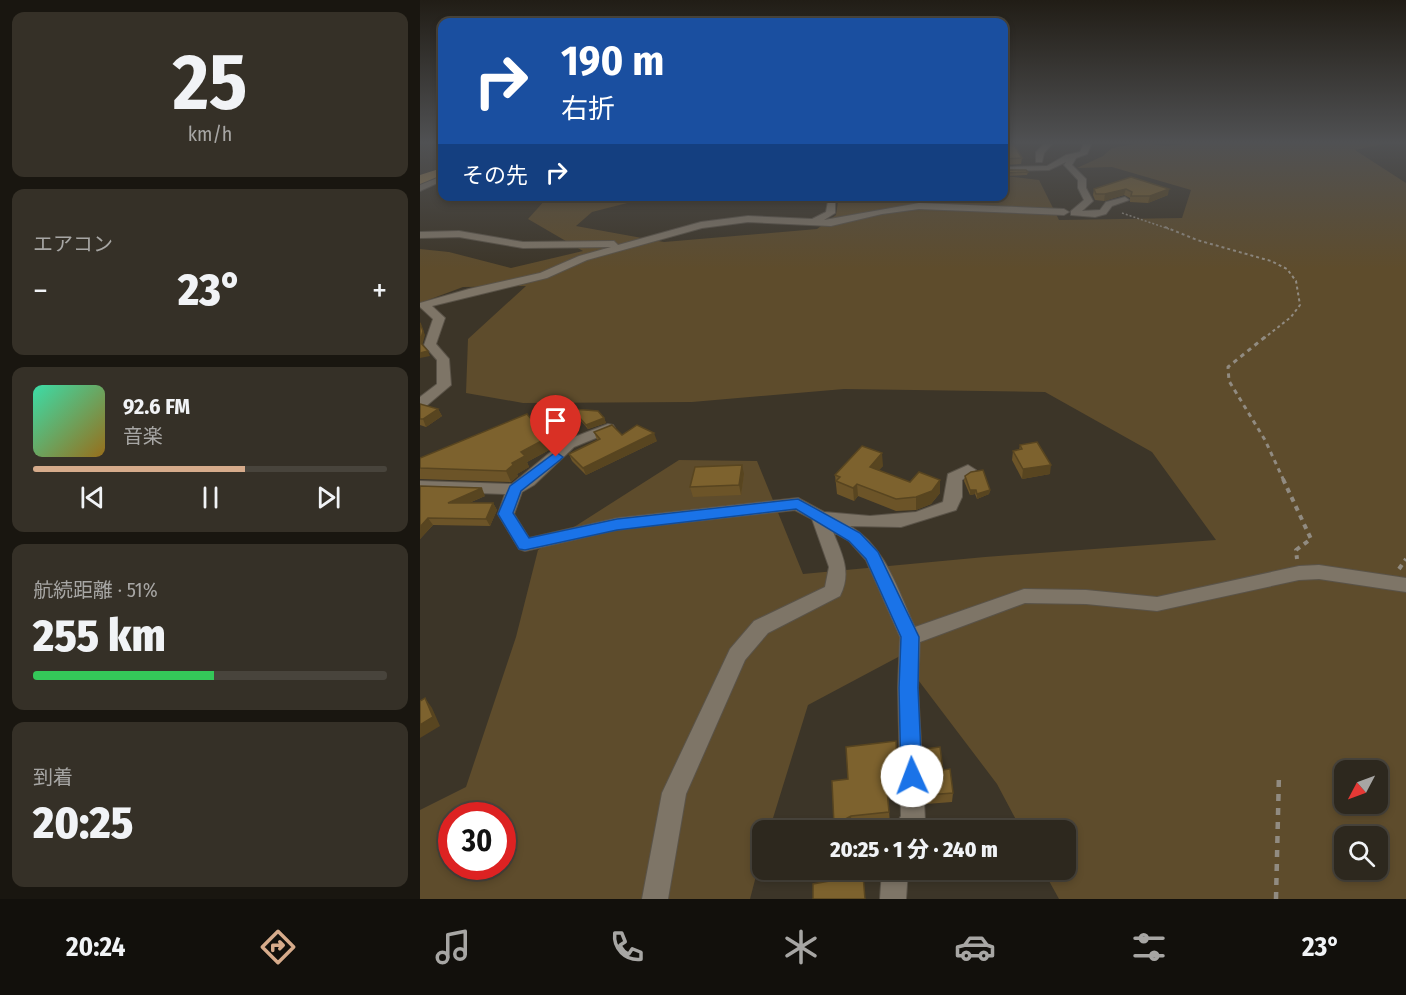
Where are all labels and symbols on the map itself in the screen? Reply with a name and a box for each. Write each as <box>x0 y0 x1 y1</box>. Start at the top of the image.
pin <box>530 395 581 457</box>
position arrow <box>880 744 944 808</box>
north arrow <box>1334 760 1388 814</box>
speed limit sign: 30 <box>438 802 516 880</box>

